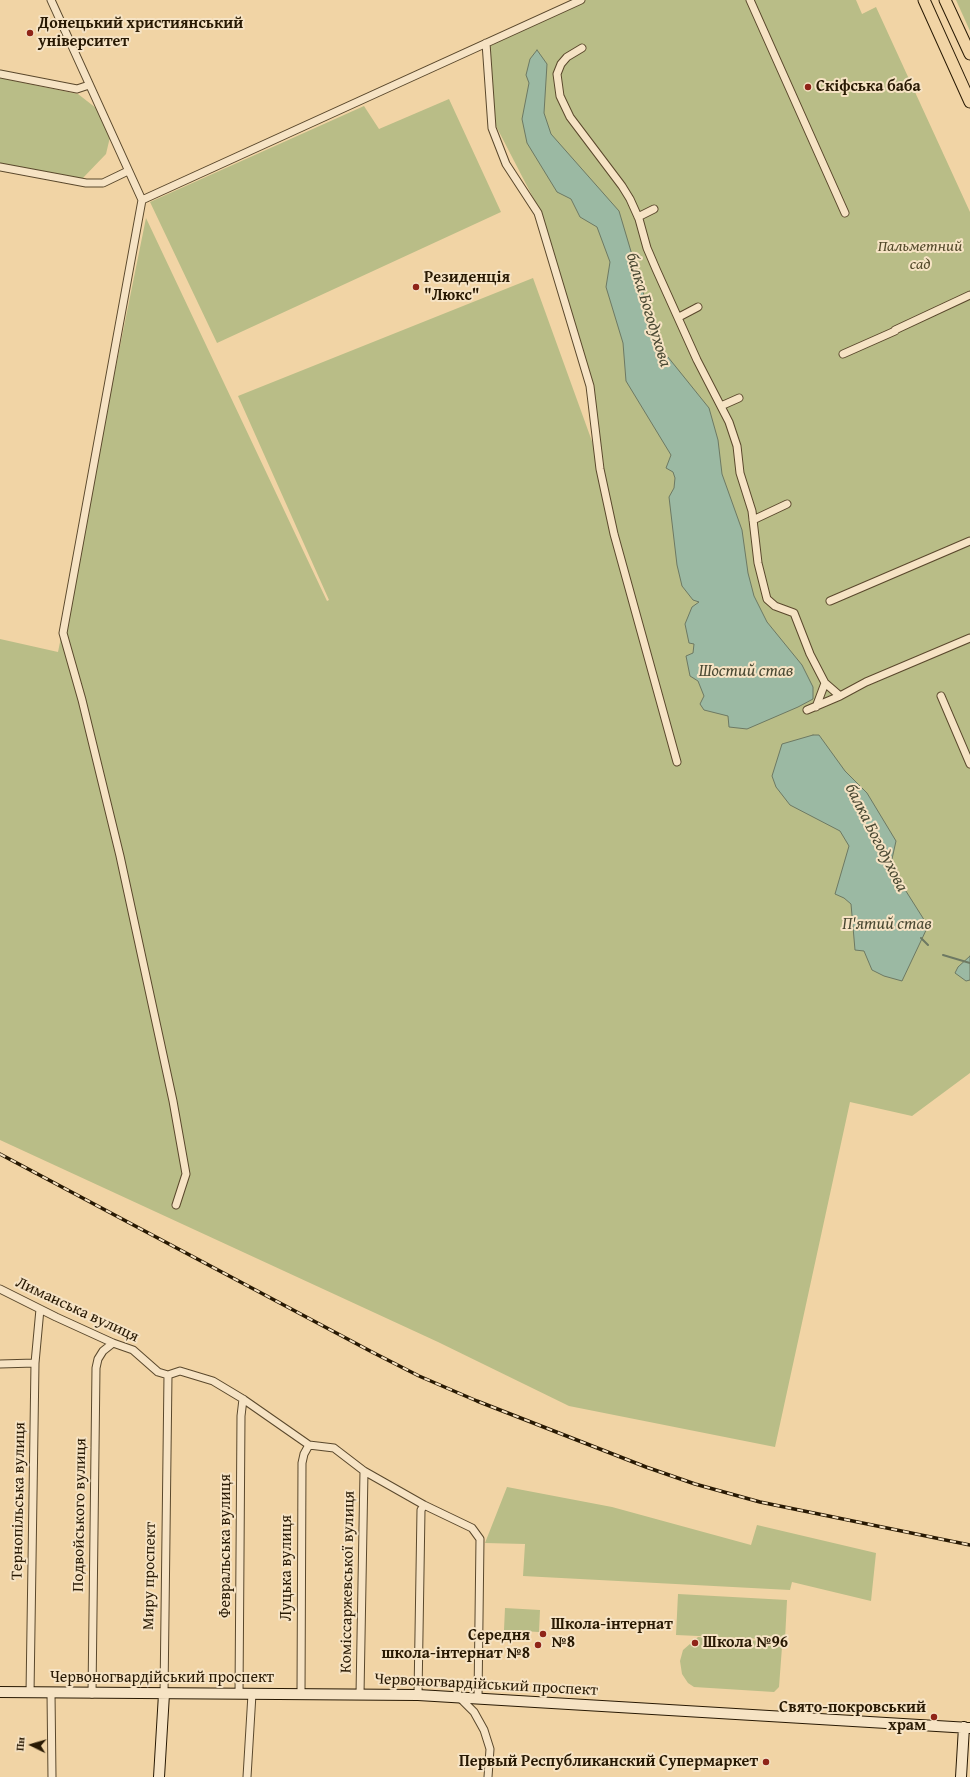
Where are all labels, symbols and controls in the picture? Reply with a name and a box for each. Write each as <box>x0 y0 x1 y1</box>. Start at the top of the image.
place label: Донецький християнський університет <box>38 14 243 52</box>
marker: Донецький християнський університет <box>25 28 35 38</box>
place label: Скіфська баба <box>816 77 921 97</box>
marker: Скіфська баба <box>803 82 813 92</box>
park label: Пальметний сад <box>878 237 962 275</box>
water label: балка Богодухова <box>621 250 675 370</box>
place label: Резиденція "Люкс" <box>424 268 510 306</box>
marker: Резиденція "Люкс" <box>411 282 421 292</box>
water label: Шостий став <box>699 662 793 682</box>
water label: балка Богодухова <box>840 781 912 895</box>
water label: П'ятий став <box>842 915 932 935</box>
street label: Лиманська вулиця <box>12 1273 142 1347</box>
street label: Тернопільська вулиця <box>8 1422 30 1580</box>
street label: Подвойського вулиця <box>69 1438 91 1592</box>
street label: Февральська вулиця <box>216 1474 236 1618</box>
street label: Коміссаржевської вулиця <box>337 1491 359 1673</box>
street label: Луцька вулиця <box>277 1515 297 1621</box>
street label: Миру проспект <box>139 1522 161 1630</box>
place label: Школа-інтернат №8 <box>551 1615 673 1653</box>
place label: Середня школа-інтернат №8 <box>382 1626 530 1664</box>
marker: Школа-інтернат №8 <box>538 1629 548 1639</box>
place label: Школа №96 <box>703 1633 788 1653</box>
marker: Школа №96 <box>690 1638 700 1648</box>
marker: Середня школа-інтернат №8 <box>533 1640 543 1650</box>
street label: Червоногвардійський проспект <box>50 1668 274 1688</box>
street label: Червоногвардійський проспект <box>374 1670 598 1700</box>
place label: Свято-покровський храм <box>779 1698 926 1736</box>
marker: Свято-покровський храм <box>929 1712 939 1722</box>
north arrow <box>12 1725 52 1765</box>
text: Пн <box>11 1736 29 1752</box>
place label: Первый Республиканский Супермаркет <box>459 1752 758 1772</box>
marker: Первый Республиканский Супермаркет <box>761 1757 771 1767</box>

